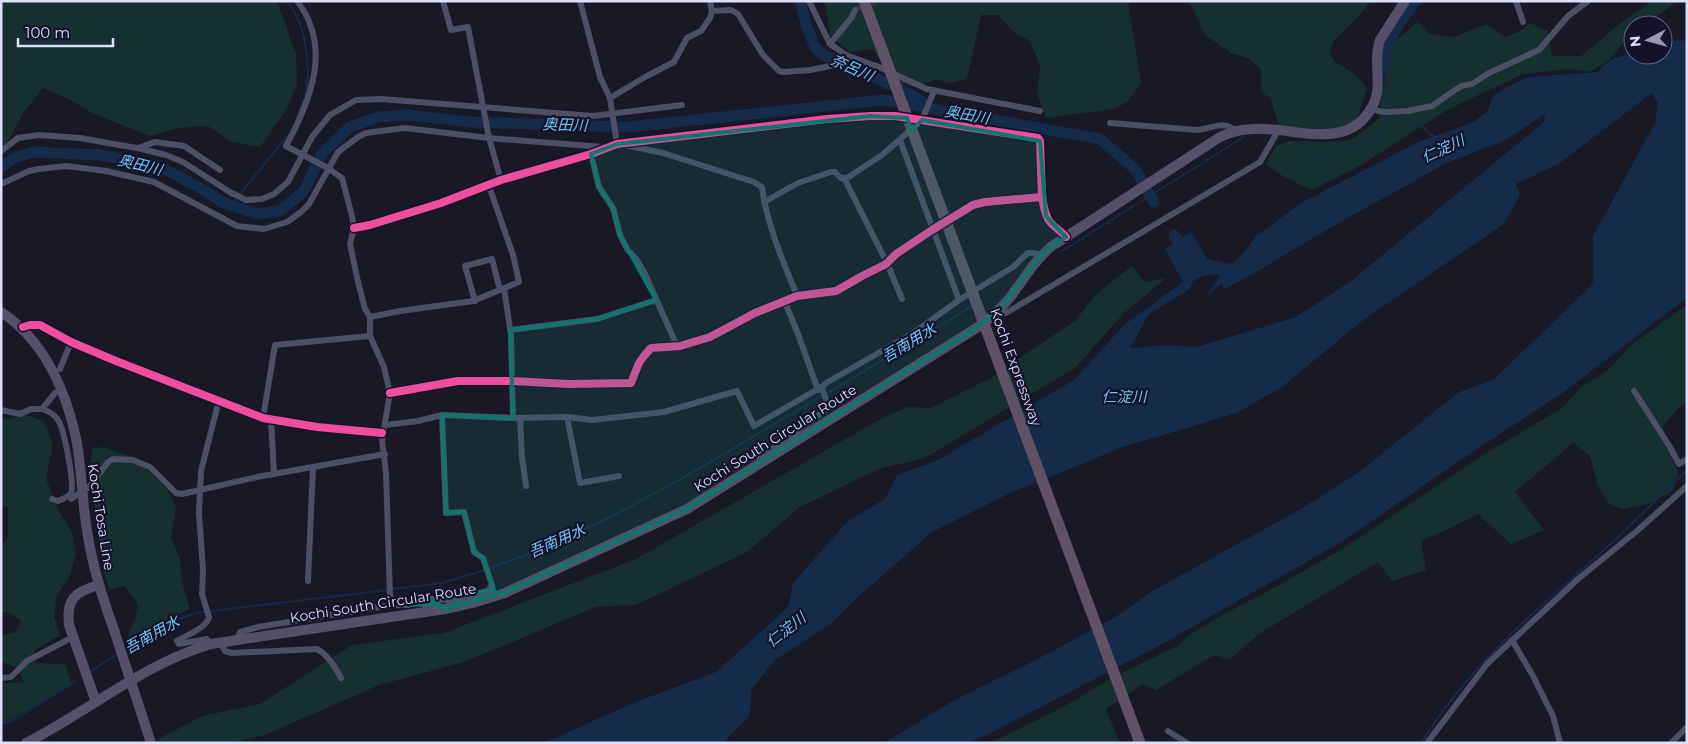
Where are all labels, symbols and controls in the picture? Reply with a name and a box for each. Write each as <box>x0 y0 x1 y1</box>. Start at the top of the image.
scale bar <box>18 15 112 47</box>
north arrow <box>1623 15 1673 65</box>
text: 100 m <box>25 23 70 42</box>
text: N <box>1626 35 1645 48</box>
water label: 奈呂川 <box>828 50 878 86</box>
water label: 奥田川 <box>943 101 993 128</box>
water label: 奥田川 <box>542 114 590 135</box>
water label: 仁淀川 <box>1418 130 1469 167</box>
water label: 奥田川 <box>116 150 166 180</box>
street label: Kochi Expressway <box>986 306 1046 429</box>
water label: 吾南用水 <box>878 318 941 366</box>
street label: Kochi South Circular Route <box>690 380 860 496</box>
water label: 仁淀川 <box>1101 387 1148 406</box>
street label: Kochi Tosa Line <box>84 462 118 572</box>
water label: 吾南用水 <box>526 519 590 561</box>
street label: Kochi South Circular Route <box>288 579 478 627</box>
water label: 仁淀川 <box>762 607 811 651</box>
water label: 吾南用水 <box>121 611 184 657</box>

